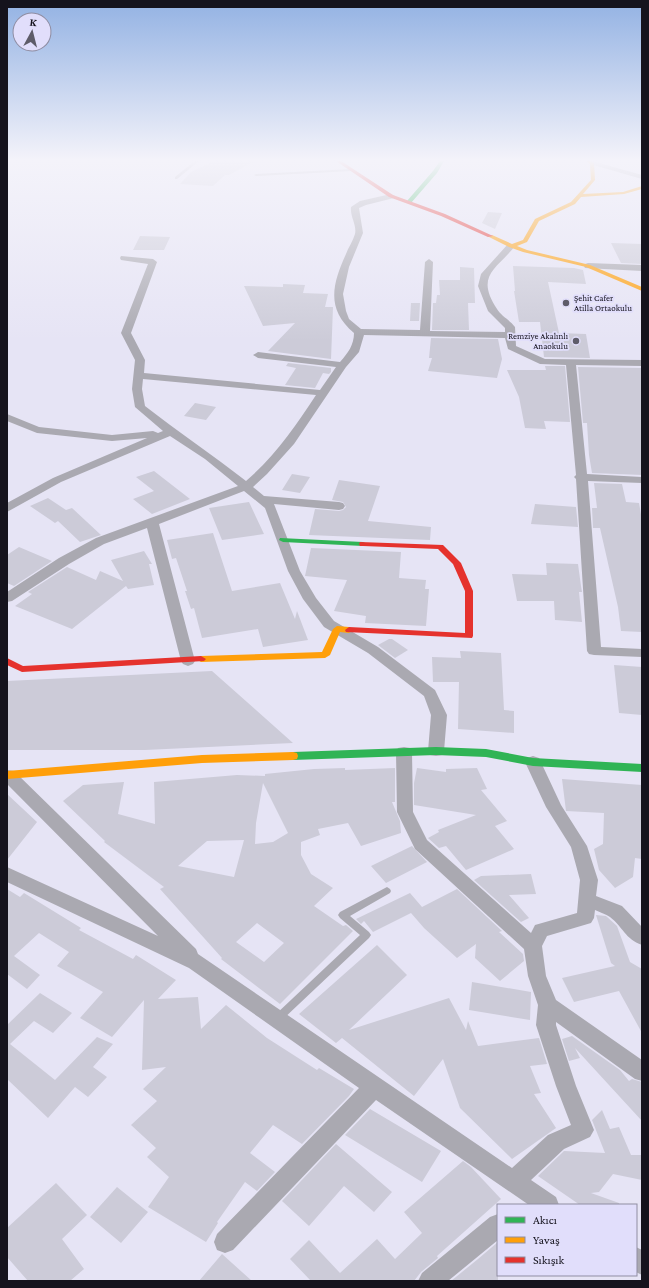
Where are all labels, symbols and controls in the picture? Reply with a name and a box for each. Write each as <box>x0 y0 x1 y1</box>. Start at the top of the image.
north arrow <box>12 12 52 52</box>
text: K <box>29 16 38 29</box>
place label: Şehit Cafer Atilla Ortaokulu <box>574 293 632 313</box>
marker: Şehit Cafer Atilla Ortaokulu <box>561 298 571 308</box>
place label: Remziye Akalınlı Anaokulu <box>508 331 569 351</box>
marker: Remziye Akalınlı Anaokulu <box>571 336 581 346</box>
legend <box>497 1204 637 1276</box>
text: Akıcı <box>533 1213 557 1227</box>
text: Yavaş <box>533 1233 560 1247</box>
text: Sıkışık <box>533 1253 564 1267</box>

